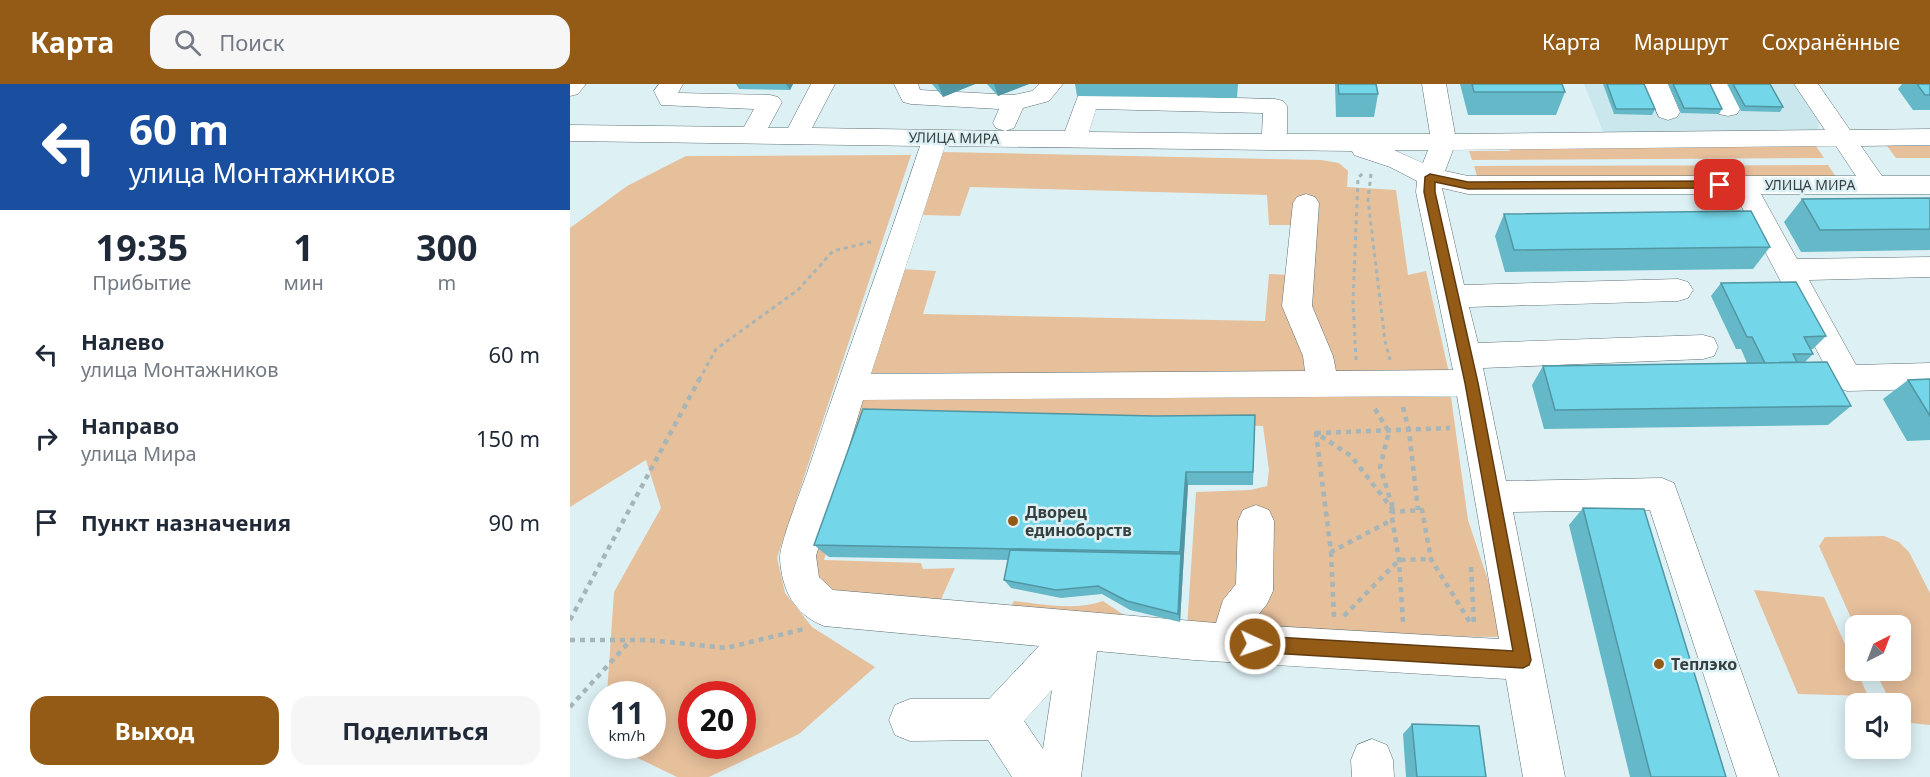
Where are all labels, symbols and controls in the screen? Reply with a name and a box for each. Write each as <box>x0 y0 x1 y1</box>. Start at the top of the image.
search box <box>150 15 570 69</box>
text: Карта <box>30 23 114 61</box>
icon: search <box>171 26 204 59</box>
text: Поиск <box>219 27 285 57</box>
text: Карта <box>1542 28 1601 56</box>
text: Маршрут <box>1634 28 1729 56</box>
text: Сохранённые <box>1762 28 1900 56</box>
text: 60 m <box>129 100 229 157</box>
icon: left <box>30 108 108 186</box>
street label: УЛИЦА МИРА <box>909 127 1000 148</box>
text: улица Монтажников <box>129 154 396 191</box>
pin <box>1694 159 1745 210</box>
icon: arrive <box>1703 168 1736 201</box>
street label: УЛИЦА МИРА <box>1765 175 1855 194</box>
text: 19:35 <box>96 223 188 272</box>
text: 1 <box>293 223 314 272</box>
text: 300 <box>416 223 478 272</box>
text: Прибытие <box>92 269 191 296</box>
text: мин <box>284 269 324 296</box>
text: m <box>437 269 456 296</box>
text: Налево <box>81 326 164 356</box>
icon: left <box>30 338 63 371</box>
text: 60 m <box>489 339 540 369</box>
text: улица Монтажников <box>81 356 278 383</box>
text: Направо <box>81 410 179 440</box>
icon: right <box>30 422 63 455</box>
text: 150 m <box>476 423 540 453</box>
text: улица Мира <box>81 440 197 467</box>
place label: Дворец единоборств <box>1025 501 1132 541</box>
icon: arrive <box>30 506 63 539</box>
text: Пункт назначения <box>81 507 291 537</box>
text: 90 m <box>489 507 540 537</box>
marker: Дворец единоборств <box>1006 514 1020 528</box>
position arrow <box>1223 612 1287 676</box>
north arrow <box>1845 615 1911 681</box>
map controls <box>1845 615 1911 759</box>
place label: Теплэко <box>1671 653 1737 675</box>
marker: Теплэко <box>1652 657 1666 671</box>
speed limit sign: 20 <box>678 681 756 759</box>
text: 11 <box>610 692 644 733</box>
button: sound <box>1845 693 1911 759</box>
button: Выход <box>30 696 279 765</box>
button: Поделиться <box>291 696 540 765</box>
text: km/h <box>609 725 645 745</box>

